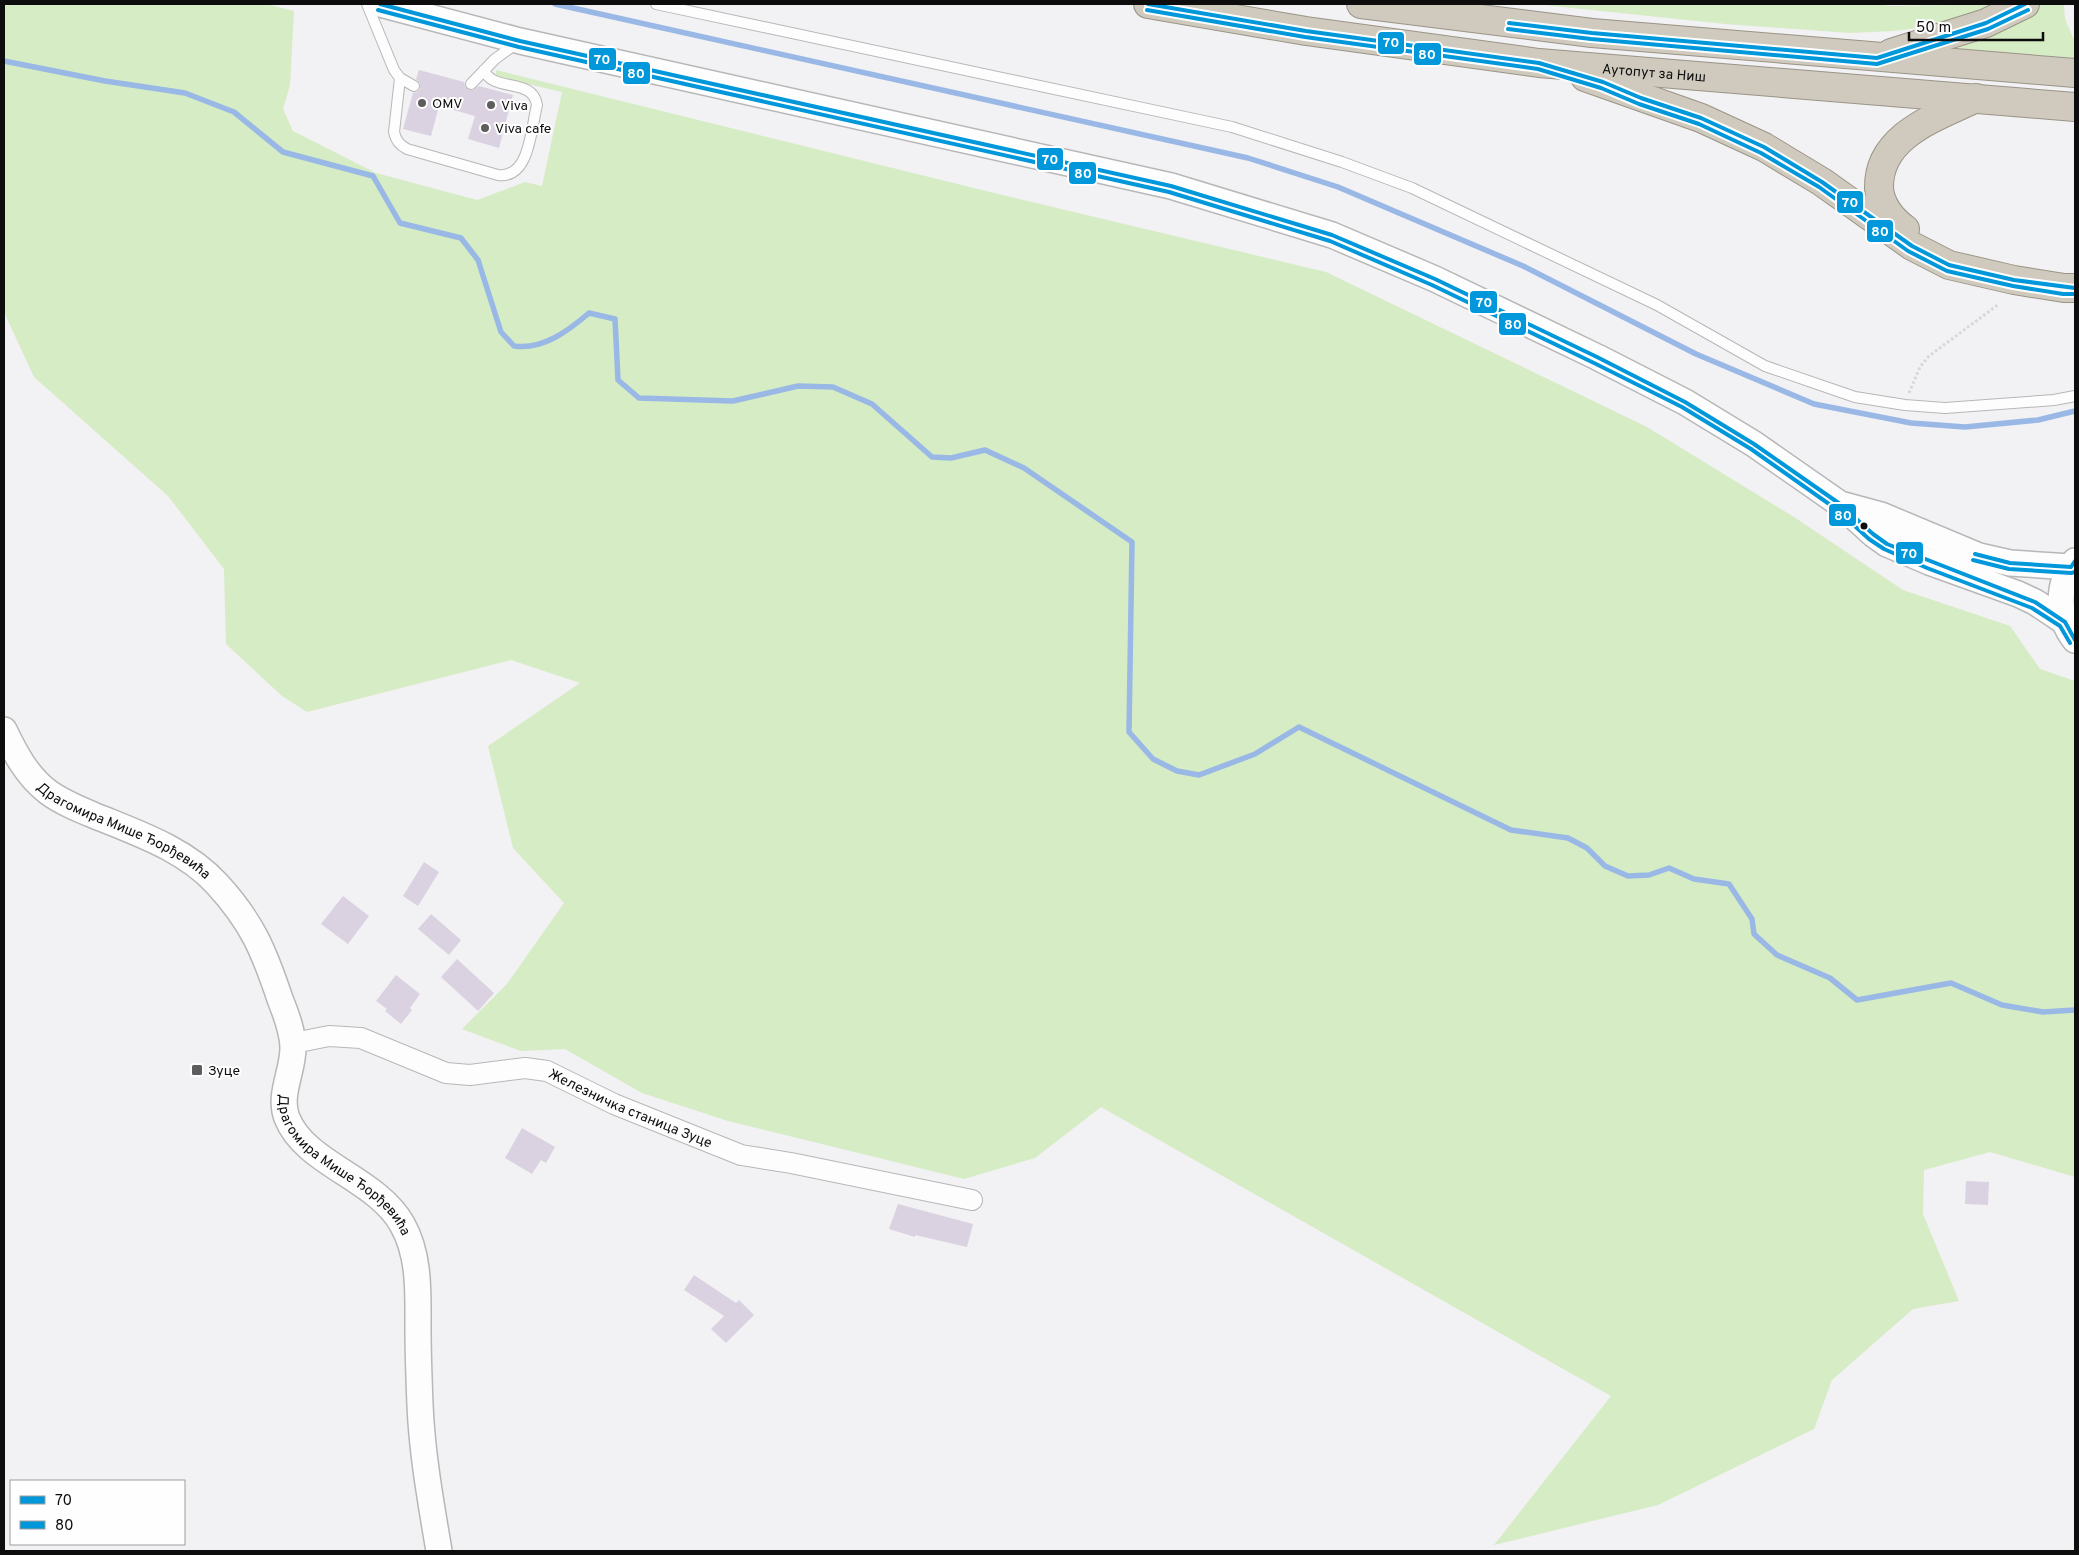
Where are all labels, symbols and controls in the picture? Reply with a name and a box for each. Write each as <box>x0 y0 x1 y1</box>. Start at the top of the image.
scale bar <box>1909 10 2043 42</box>
text: 50 m <box>1916 19 1951 38</box>
line badge: 70 <box>1377 31 1405 55</box>
text: 70 <box>1383 35 1399 52</box>
line badge: 80 <box>1413 42 1442 66</box>
line badge: 70 <box>588 47 617 71</box>
text: 80 <box>1418 47 1436 64</box>
text: 70 <box>594 52 610 69</box>
line badge: 80 <box>622 61 651 85</box>
street label: Аутопут за Ниш <box>1601 61 1707 87</box>
text: 80 <box>627 66 645 83</box>
place label: OMV <box>432 96 463 113</box>
marker: OMV <box>416 97 428 109</box>
place label: Viva <box>501 98 528 115</box>
marker: Viva <box>485 99 497 111</box>
place label: Viva cafe <box>495 121 551 138</box>
marker: Viva cafe <box>479 122 491 134</box>
line badge: 70 <box>1036 147 1064 171</box>
text: 70 <box>1042 152 1058 169</box>
line badge: 80 <box>1068 161 1097 185</box>
text: 80 <box>1074 166 1092 183</box>
line badge: 70 <box>1836 190 1864 214</box>
text: 70 <box>1842 195 1858 212</box>
line badge: 80 <box>1866 219 1894 243</box>
text: 80 <box>1871 224 1889 241</box>
line badge: 70 <box>1469 290 1498 314</box>
text: 70 <box>1476 295 1492 312</box>
line badge: 80 <box>1498 312 1527 336</box>
text: 80 <box>1504 317 1522 334</box>
line badge: 80 <box>1828 503 1857 527</box>
text: 80 <box>1834 508 1852 525</box>
unlabelled marker <box>1859 521 1869 531</box>
line badge: 70 <box>1895 541 1924 565</box>
text: 70 <box>1901 546 1917 563</box>
street label: Драгомира Мише Ђорђевића <box>32 779 214 883</box>
marker: Зуце <box>190 1063 204 1077</box>
place label: Зуце <box>208 1063 240 1080</box>
street label: Железничка станица Зуце <box>545 1066 714 1153</box>
street label: Драгомира Мише Ђорђевића <box>274 1094 414 1239</box>
legend <box>10 1480 185 1545</box>
text: 70 <box>55 1492 72 1511</box>
text: 80 <box>55 1517 74 1536</box>

